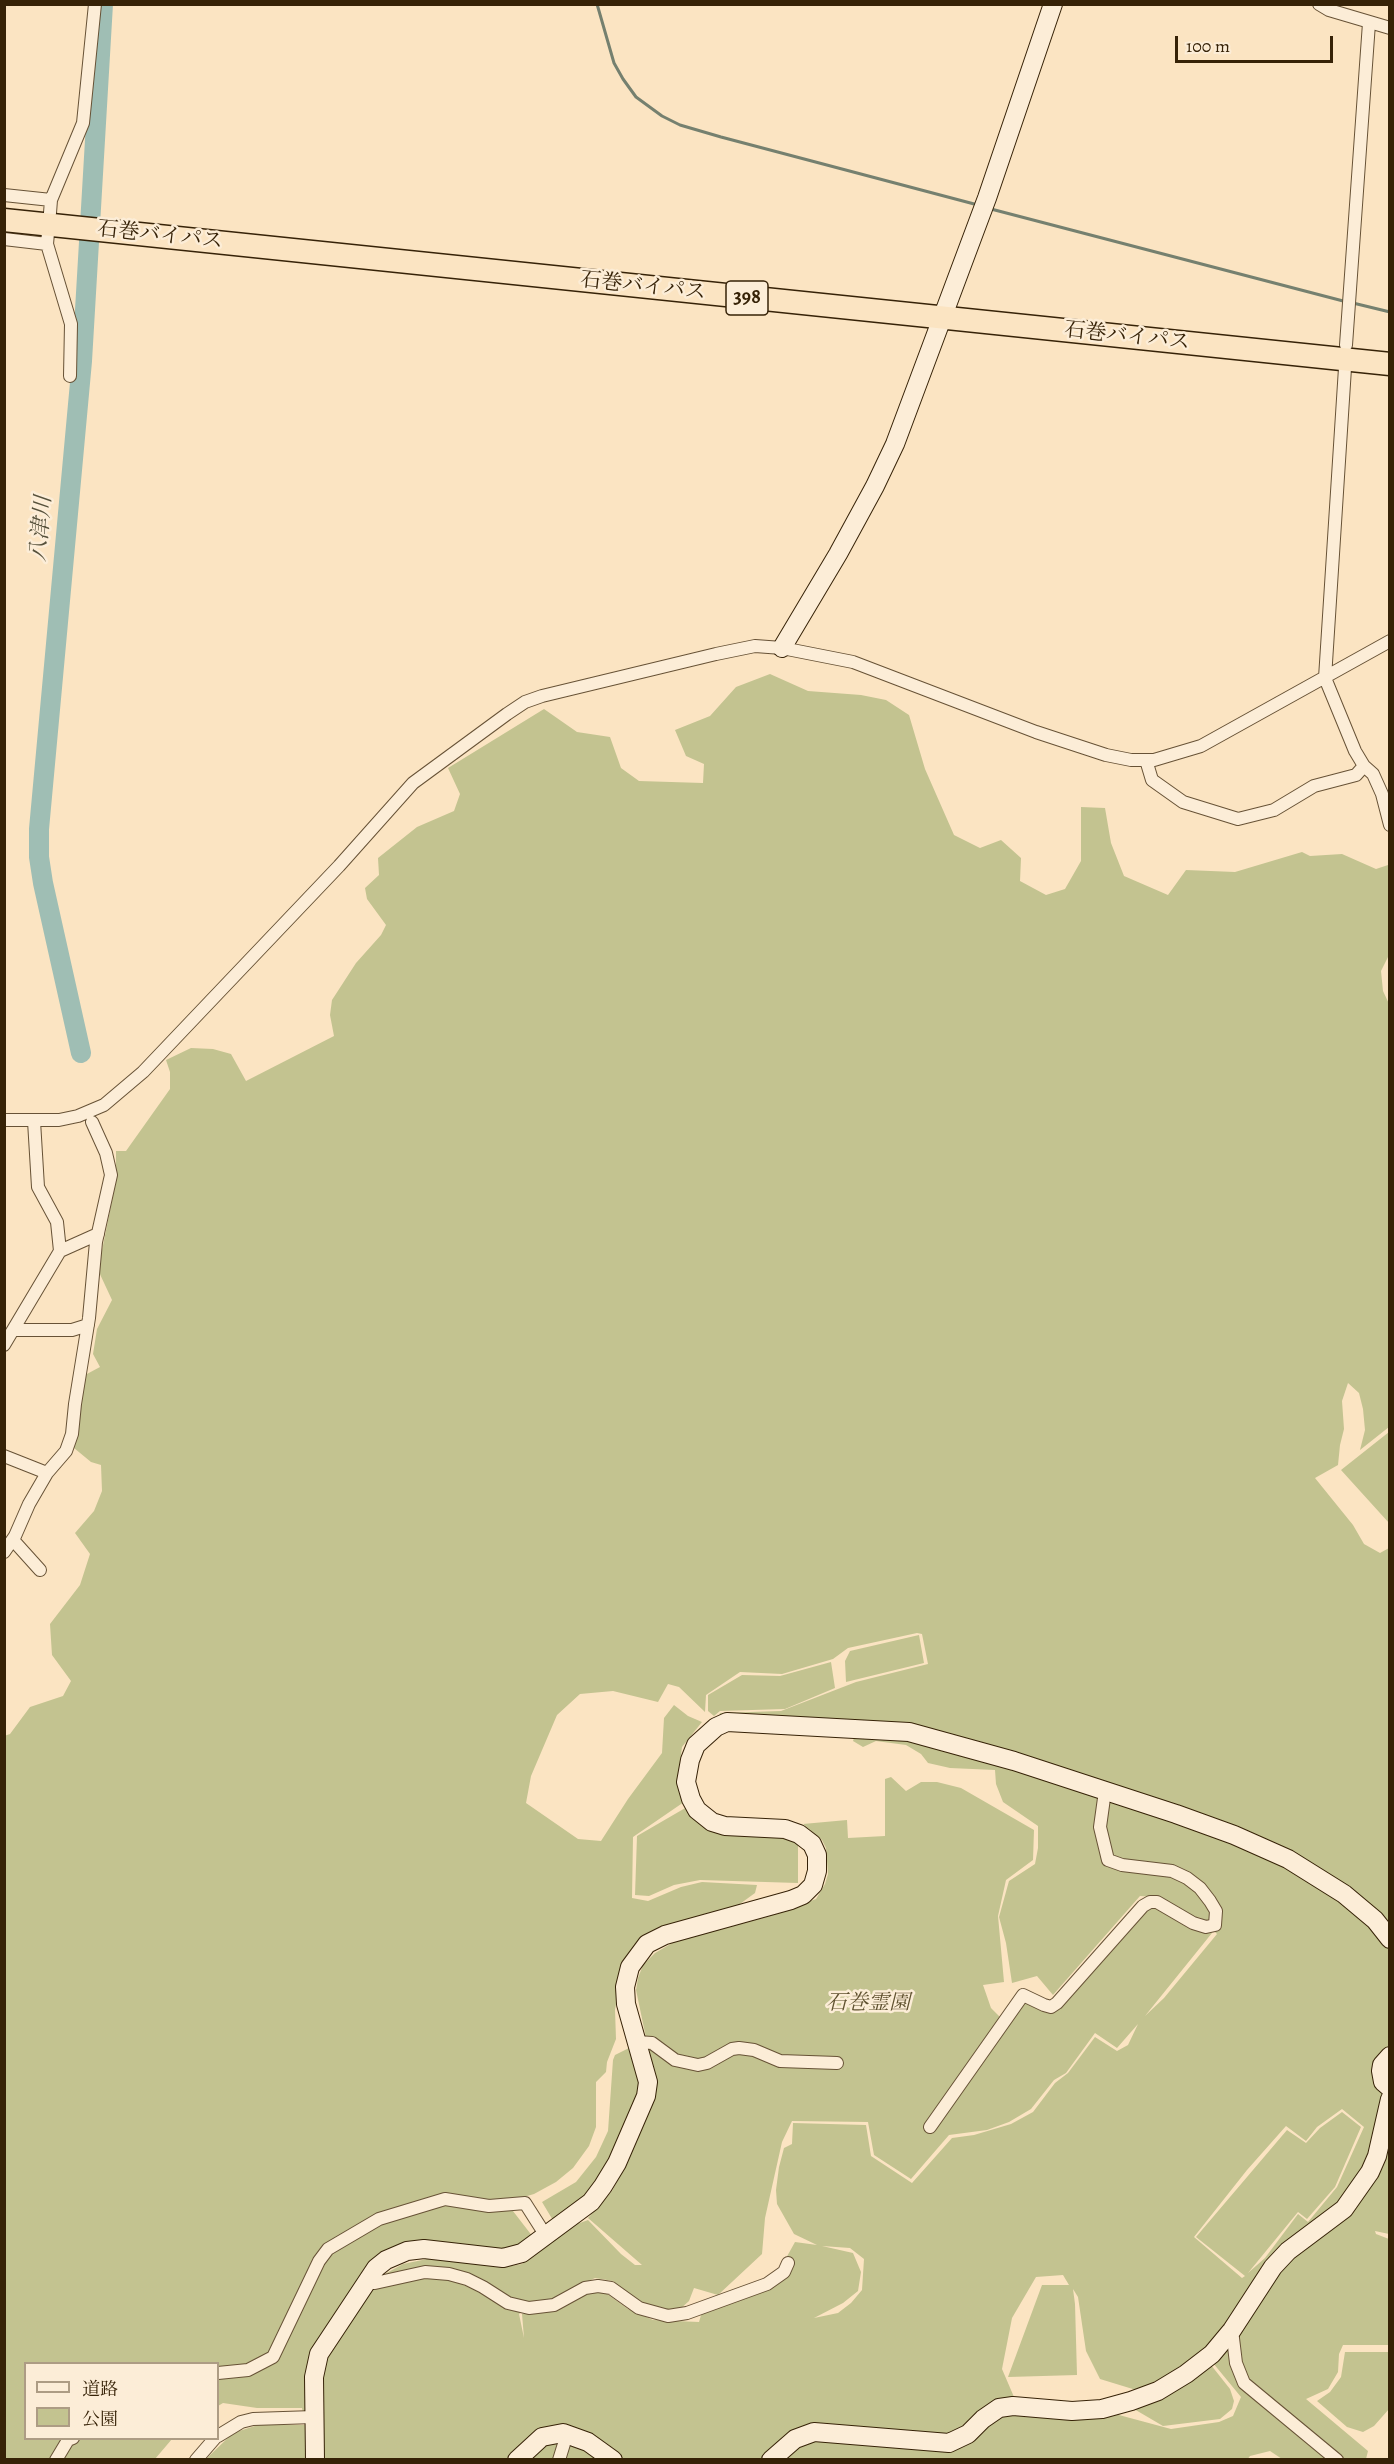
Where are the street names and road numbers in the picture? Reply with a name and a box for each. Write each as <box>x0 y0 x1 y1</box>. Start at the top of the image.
street label: 石巻バイパス <box>96 217 224 255</box>
street label: 石巻バイパス <box>579 268 707 306</box>
road number: 398 <box>726 281 768 315</box>
street label: 石巻バイパス <box>1063 318 1191 356</box>

